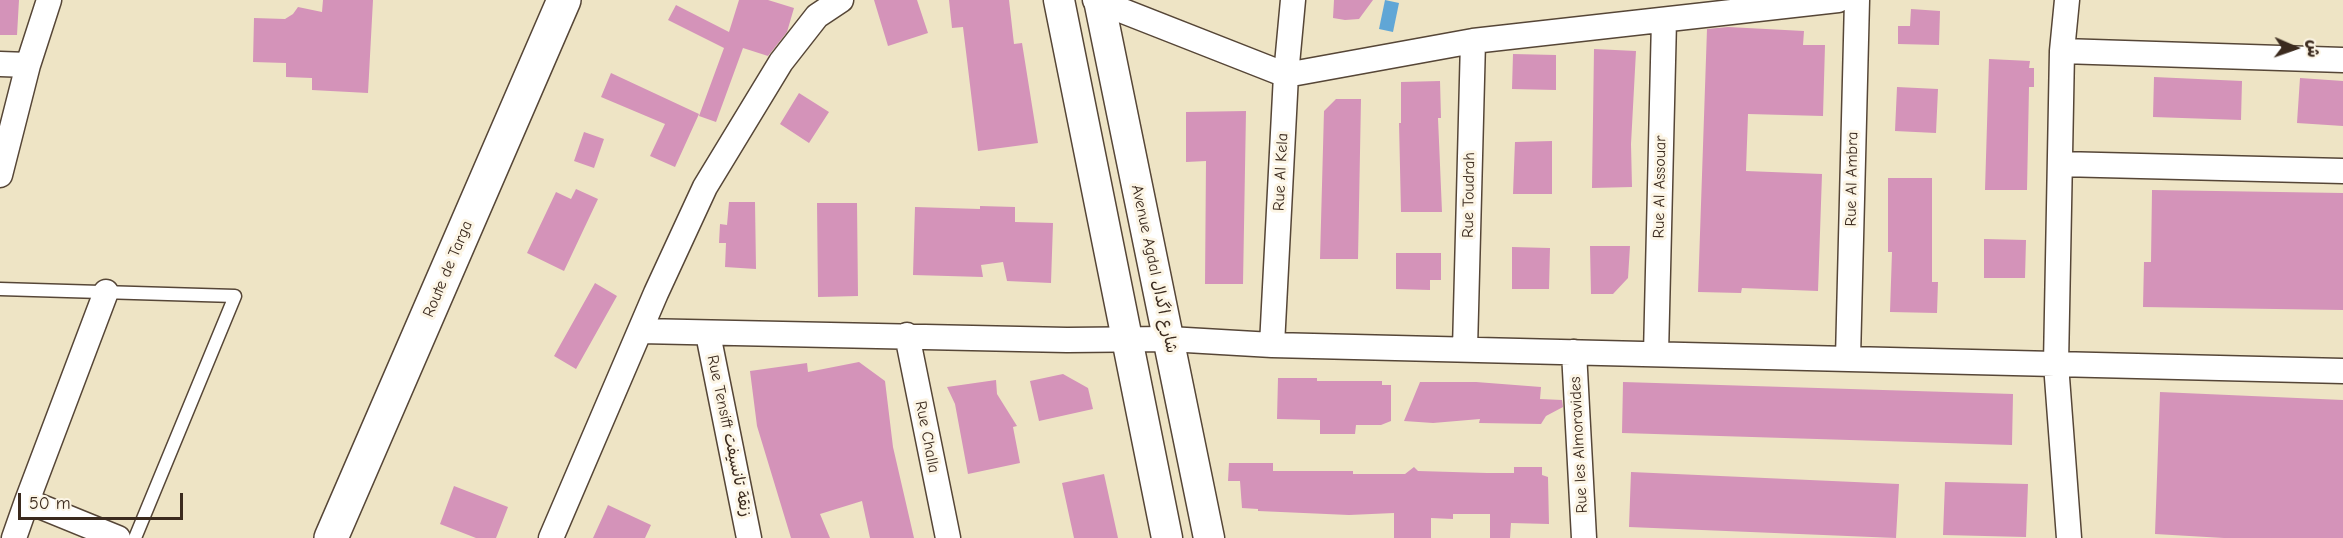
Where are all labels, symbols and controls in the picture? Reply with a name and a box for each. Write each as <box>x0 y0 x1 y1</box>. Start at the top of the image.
north arrow <box>2265 18 2325 78</box>
text: ش <box>2304 40 2322 58</box>
street label: Rue Al Ambra <box>1842 132 1862 226</box>
street label: Rue Al Kela <box>1269 133 1293 211</box>
street label: Rue Al Assouar <box>1650 135 1670 239</box>
street label: Rue Toudrah <box>1459 152 1479 238</box>
street label: Avenue Agdal شارع اگدال <box>1127 183 1181 355</box>
street label: Route de Targa <box>419 218 477 320</box>
street label: Rue Tensift زنقة تانسيفت <box>702 353 756 519</box>
street label: Rue les Almoravides <box>1566 376 1592 514</box>
street label: Rue Challa <box>911 399 943 475</box>
scale bar <box>21 481 186 519</box>
text: 50 m <box>29 493 71 514</box>

